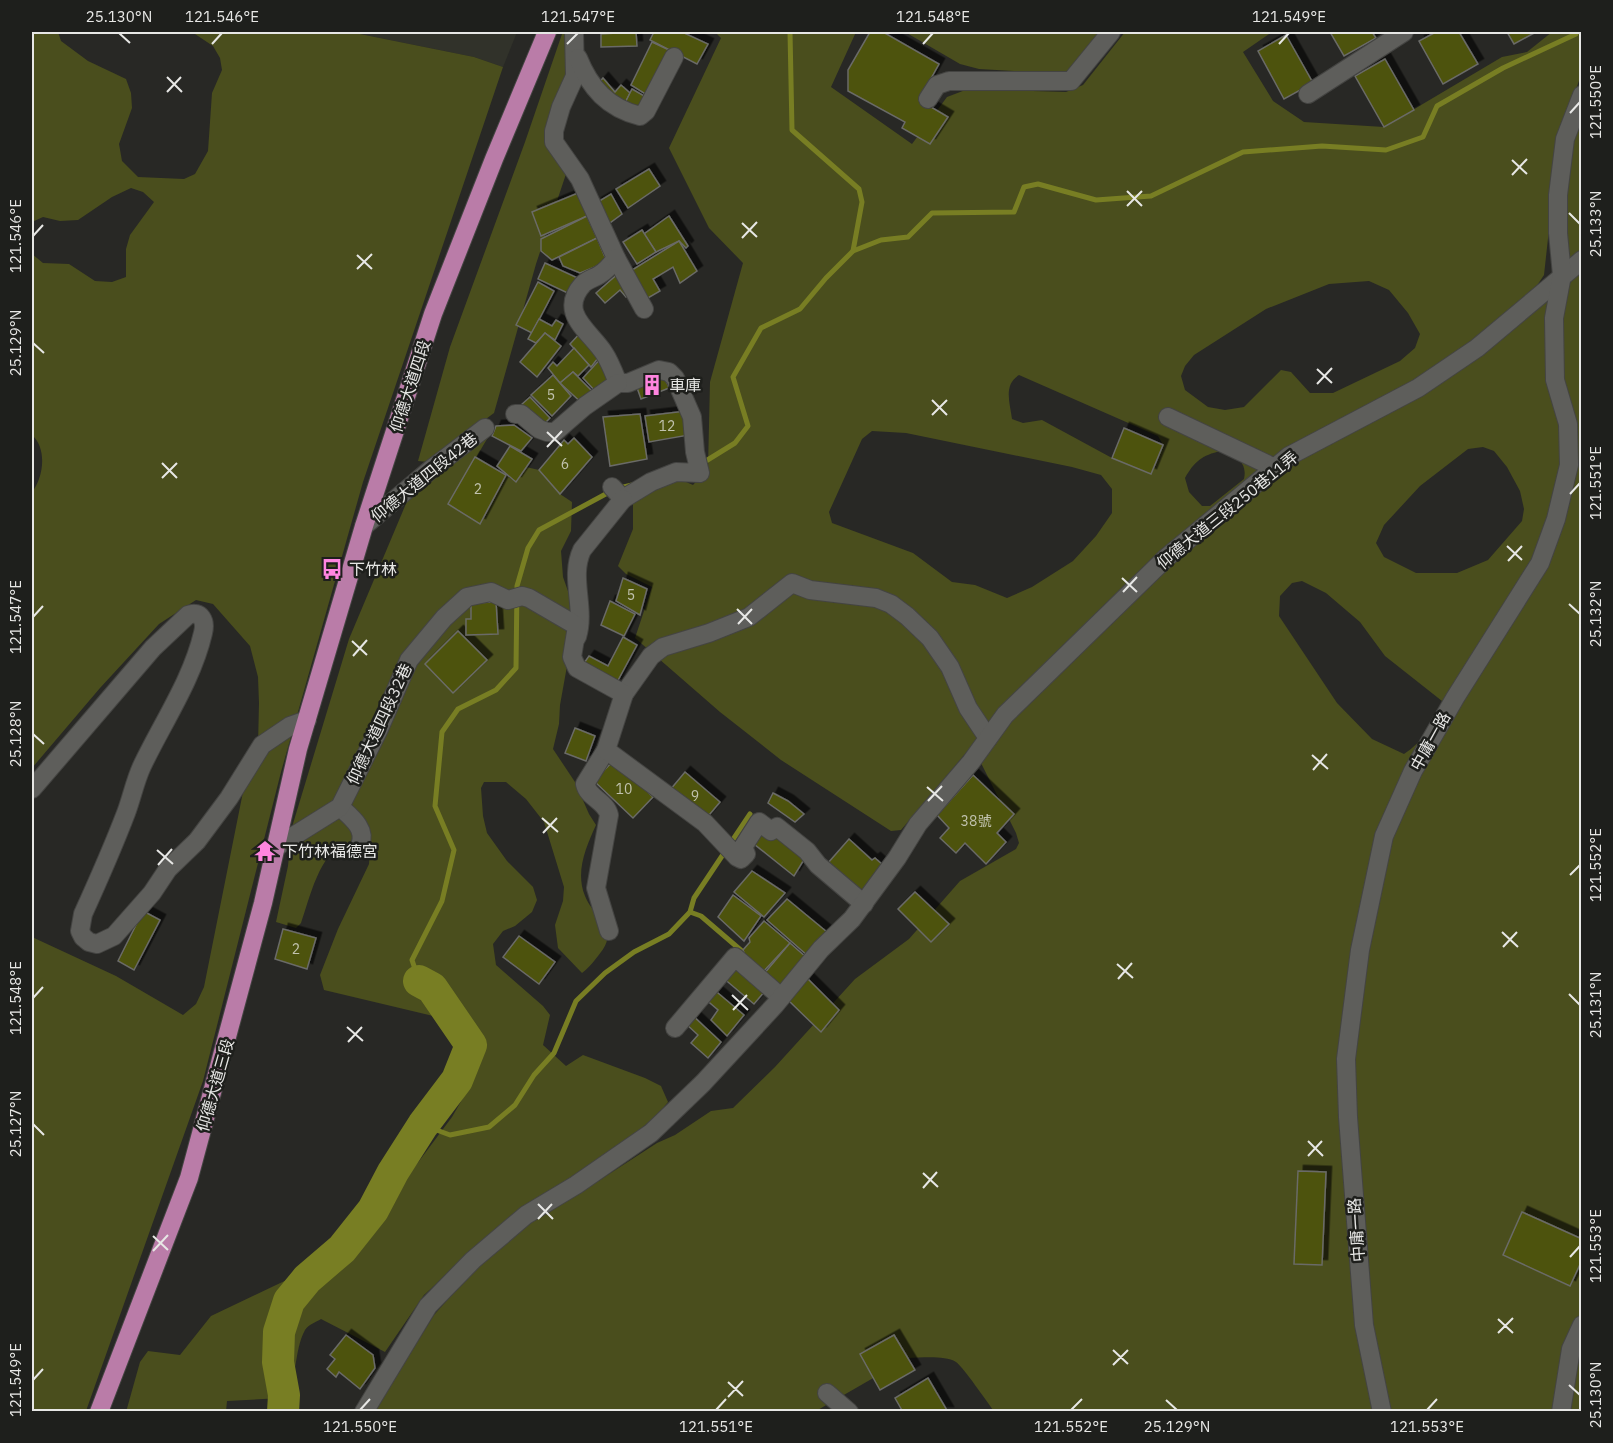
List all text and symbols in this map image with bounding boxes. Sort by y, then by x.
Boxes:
text: 25.130°N [86,7,152,26]
text: 121.546°E [185,7,259,26]
text: 121.547°E [541,7,615,26]
text: 121.548°E [896,7,970,26]
text: 121.549°E [1252,7,1326,26]
text: 121.550°E [1586,65,1605,139]
text: 25.133°N [1586,191,1605,257]
text: 121.546°E [6,199,25,273]
text: 25.129°N [6,310,25,376]
street label: 仰德大道四段 [386,337,434,435]
building icon: 車庫 [640,373,664,397]
place label: 車庫 [669,375,701,395]
house number: 5 [547,386,555,404]
house number: 12 [659,417,675,435]
street label: 仰德大道四段42巷 [367,428,481,526]
text: 121.551°E [1586,446,1605,520]
street label: 仰德大道三段250巷11弄 [1152,447,1302,573]
house number: 6 [561,455,569,473]
house number: 2 [474,481,482,497]
bus stop icon: 下竹林 [320,557,344,581]
place label: 下竹林 [349,559,397,579]
text: 121.547°E [6,580,25,654]
text: 25.132°N [1586,581,1605,647]
house number: 5 [627,586,635,604]
street label: 仰德大道四段32巷 [342,660,416,788]
text: 25.128°N [6,701,25,767]
street label: 中庸一路 [1406,708,1454,774]
house number: 10 [616,780,632,798]
house number: 9 [691,787,699,805]
house number: 38號 [961,812,991,830]
text: 121.552°E [1586,828,1605,902]
temple icon: 下竹林福德宮 [253,839,277,863]
place label: 下竹林福德宮 [282,841,378,861]
house number: 2 [292,940,300,958]
text: 121.548°E [6,961,25,1035]
text: 25.131°N [1586,972,1605,1038]
street label: 仰德大道三段 [192,1036,238,1134]
text: 25.127°N [6,1091,25,1157]
street label: 中庸一路 [1344,1197,1368,1263]
text: 121.553°E [1586,1209,1605,1283]
text: 121.549°E [6,1343,25,1417]
text: 25.130°N [1586,1362,1605,1428]
text: 121.550°E [323,1417,397,1436]
text: 121.551°E [679,1417,753,1436]
text: 121.552°E [1034,1417,1108,1436]
text: 25.129°N [1144,1417,1210,1436]
text: 121.553°E [1390,1417,1464,1436]

